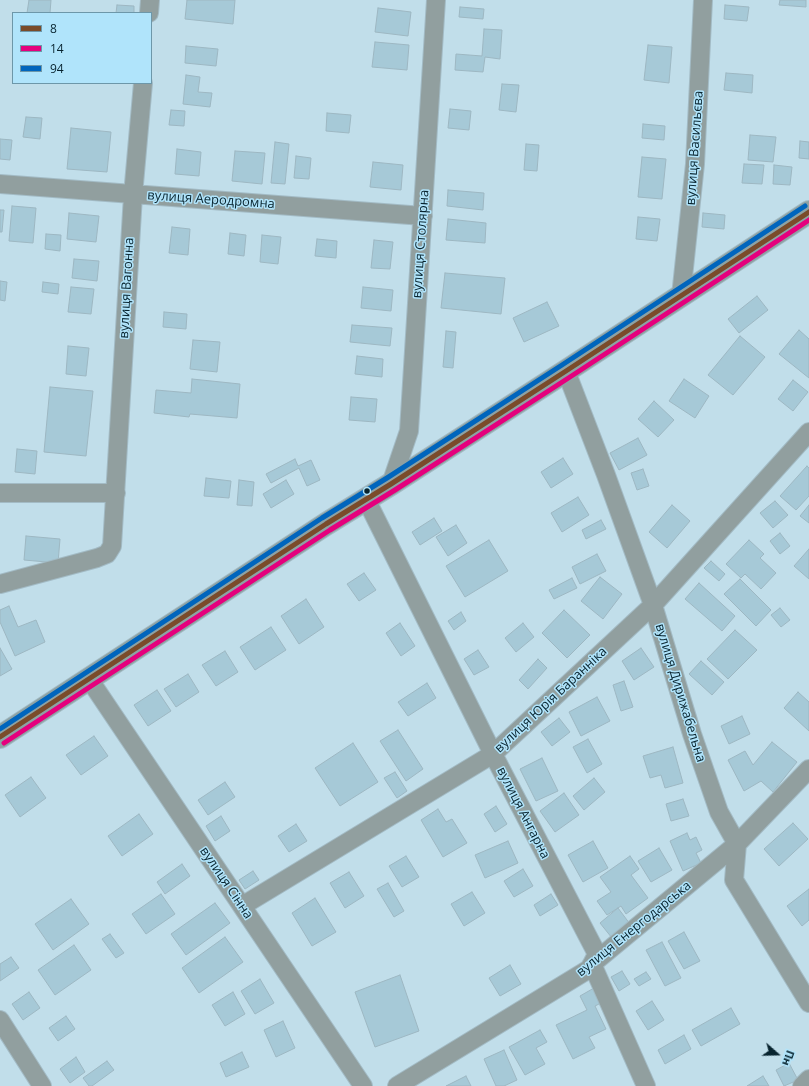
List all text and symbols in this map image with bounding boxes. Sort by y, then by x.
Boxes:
legend [12,12,152,84]
text: 8 [50,20,57,37]
text: 14 [50,40,64,57]
text: 94 [50,60,64,77]
street label: вулиця Васильєва [683,90,707,206]
street label: вулиця Аеродромна [147,188,275,212]
street label: вулиця Столярна [409,189,433,299]
street label: вулиця Вагонна [117,237,137,339]
unlabelled marker [362,486,372,496]
street label: вулиця Дирижабельна [651,622,709,764]
street label: вулиця Юрія Баранніка [492,644,610,756]
street label: вулиця Ангарна [493,764,553,862]
street label: вулиця Сінна [196,844,256,922]
street label: вулиця Енергодарська [574,878,694,980]
north arrow [757,1034,797,1074]
text: Пн [779,1048,798,1068]

